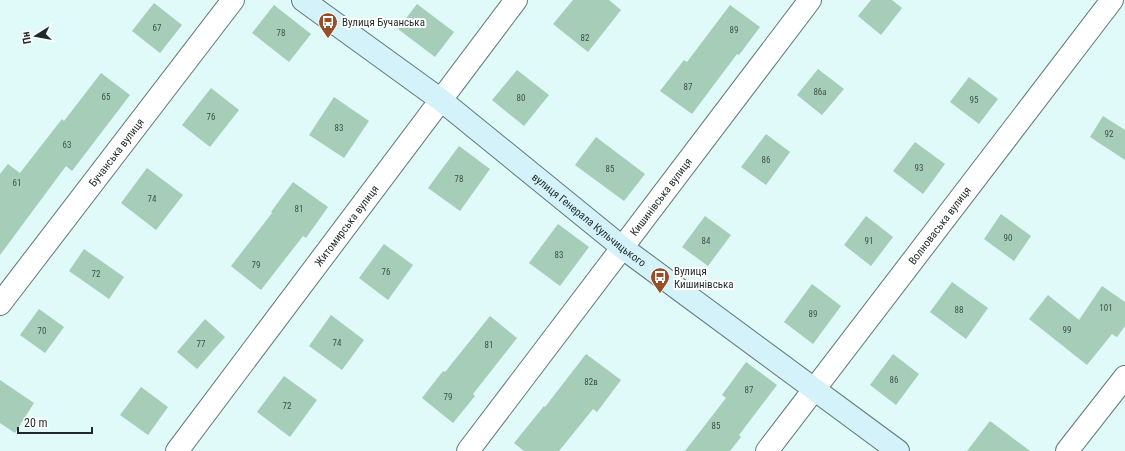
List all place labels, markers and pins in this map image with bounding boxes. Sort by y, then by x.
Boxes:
bus stop icon: Вулиця Бучанська [317,11,339,39]
place label: Вулиця Бучанська [342,16,425,29]
place label: Вулиця Кишинівська [674,265,734,291]
bus stop icon: Вулиця Кишинівська [649,266,671,294]

